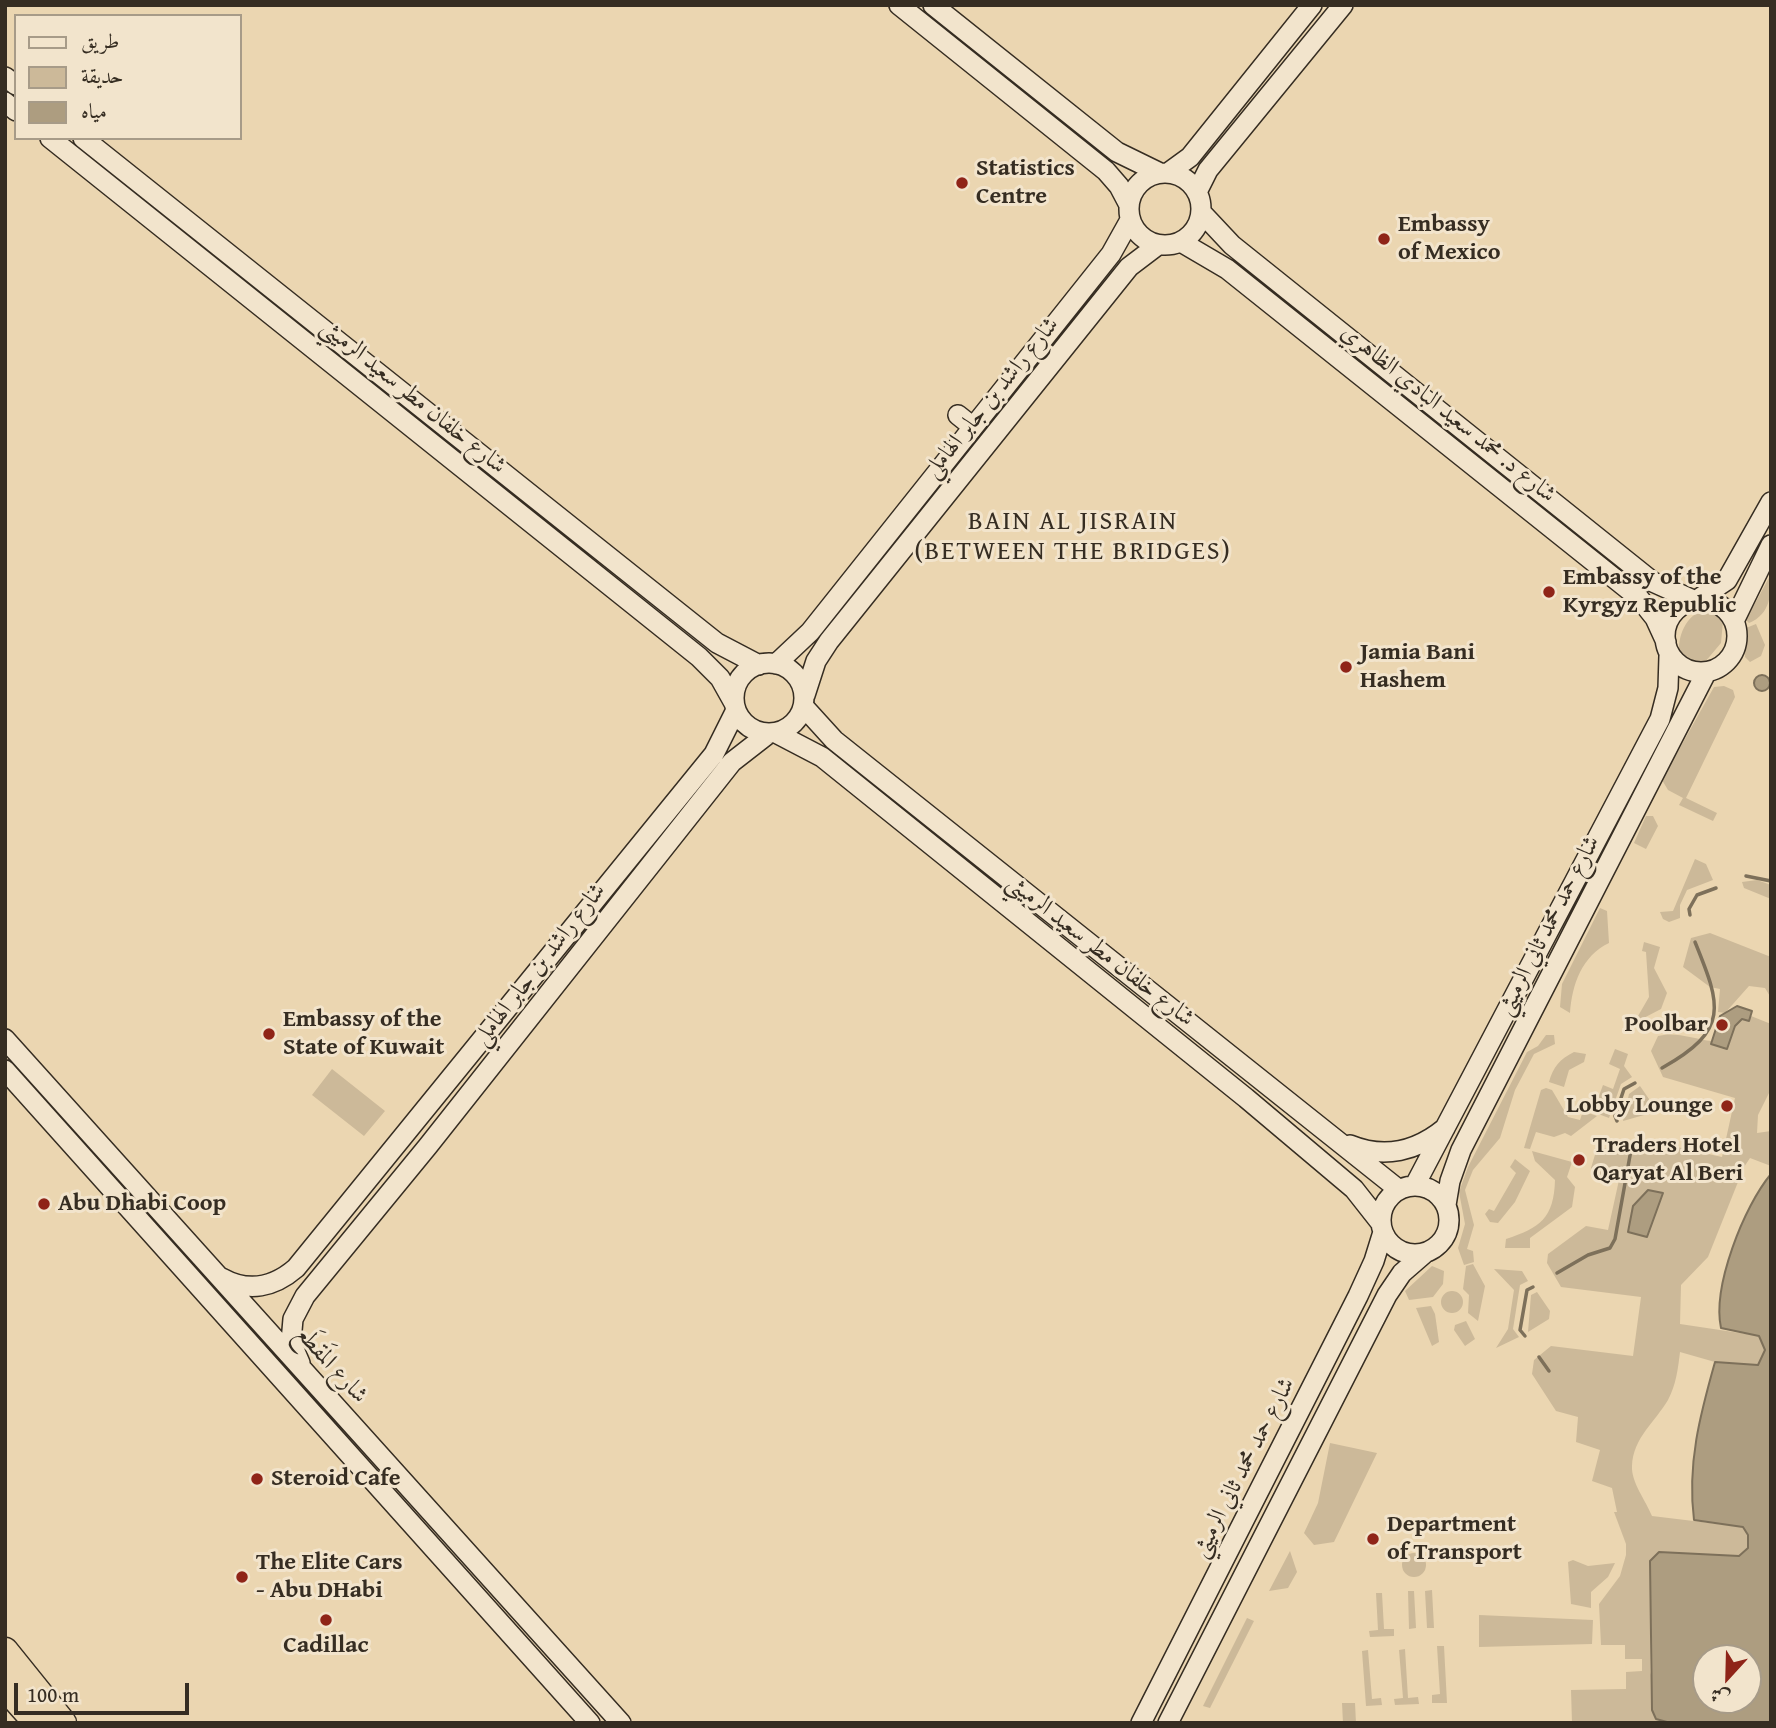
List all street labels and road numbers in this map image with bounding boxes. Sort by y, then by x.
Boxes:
street label: شارع راشد بن جابر الهاملي [918,312,1066,484]
street label: شارع خلفان مطر سعيد الرميثي [314,313,512,481]
street label: شارع د. محمد سعيد البادي الظاهري [1335,318,1561,510]
street label: شارع حمد محمد ثاني الرميثي [1491,831,1607,1021]
street label: شارع خلفان مطر سعيد الرميثي [1000,869,1200,1033]
street label: شارع راشد بن جابر الهاملي [467,878,613,1052]
street label: شارع المَقطَع [289,1320,373,1410]
street label: شارع حمد محمد ثاني الرميثي [1186,1373,1302,1563]

